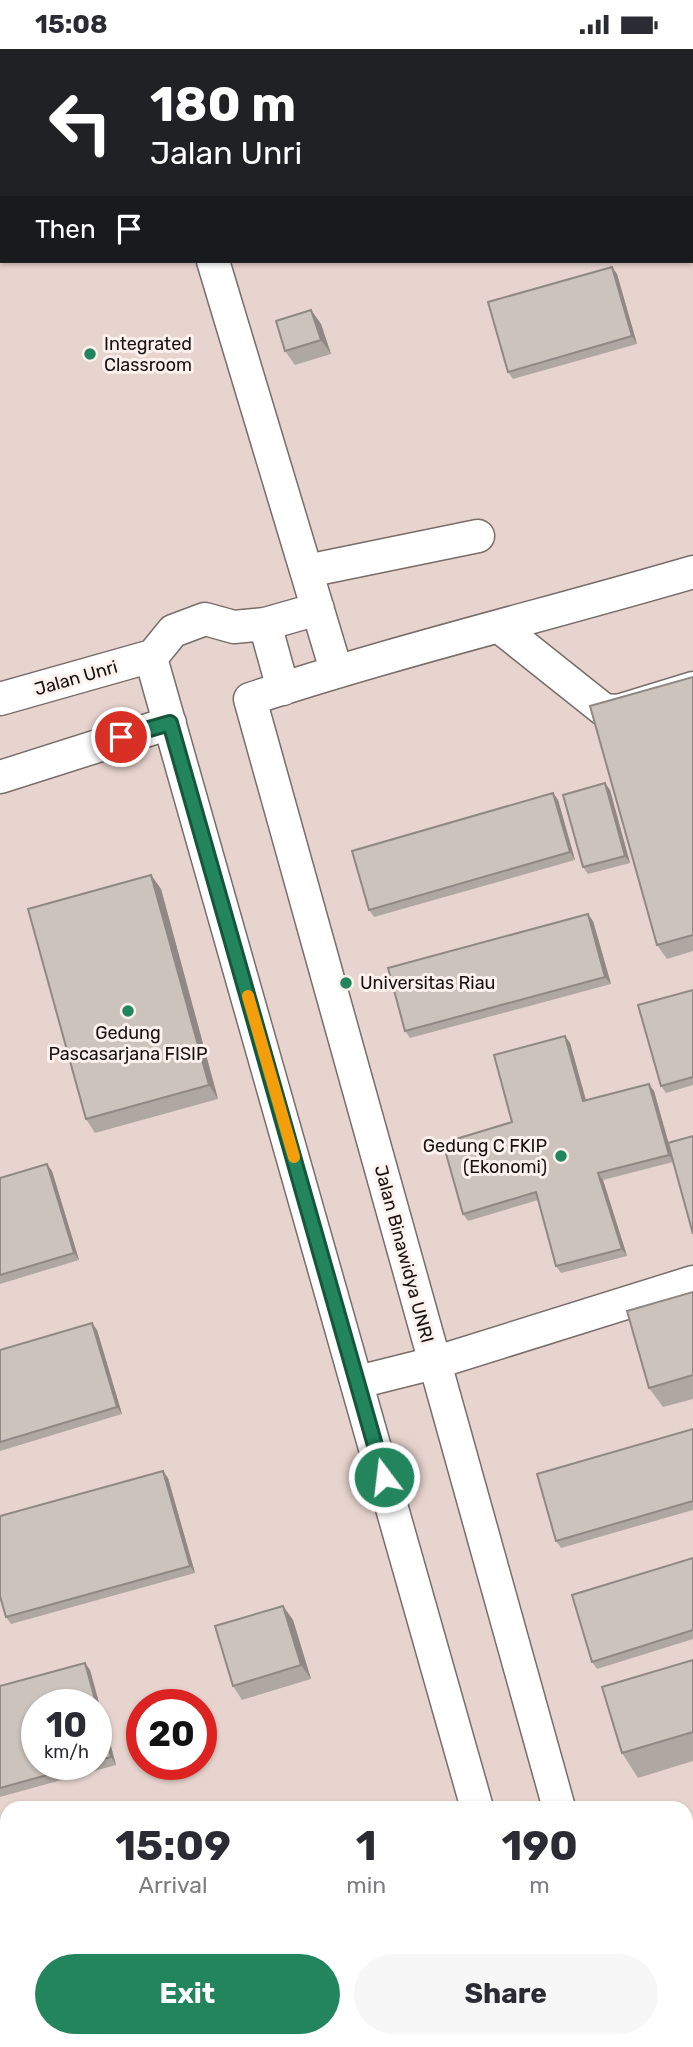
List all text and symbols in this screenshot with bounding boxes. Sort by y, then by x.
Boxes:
text: 15:08 [35,9,108,40]
text: 180 m [150,75,296,133]
icon: left [35,77,126,168]
text: Jalan Unri [150,134,302,172]
icon: arrive [110,210,148,248]
text: Then [35,214,96,245]
place label: Integrated Classroom [104,333,192,376]
marker: Integrated Classroom [82,346,98,362]
street label: Jalan Unri [32,656,120,700]
pin [91,707,151,767]
icon: arrive [102,718,140,756]
place label: Universitas Riau [360,972,495,994]
marker: Universitas Riau [338,975,354,991]
marker: Gedung Pascasarjana FISIP [120,1003,136,1019]
place label: Gedung Pascasarjana FISIP [48,1022,208,1065]
place label: Gedung C FKIP (Ekonomi) [423,1135,547,1178]
marker: Gedung C FKIP (Ekonomi) [553,1148,569,1164]
street label: Jalan Binawidya UNRI [370,1163,438,1345]
position arrow [347,1440,421,1514]
speed limit sign: 20 [126,1689,217,1780]
text: 10 [46,1704,87,1746]
text: km/h [44,1741,89,1763]
text: 15:09 [115,1821,231,1871]
text: 1 [356,1821,377,1871]
text: 190 [501,1821,578,1871]
text: Arrival [139,1871,208,1899]
text: min [346,1871,386,1899]
text: m [529,1871,550,1899]
button: Exit [35,1954,340,2034]
button: Share [354,1954,658,2034]

